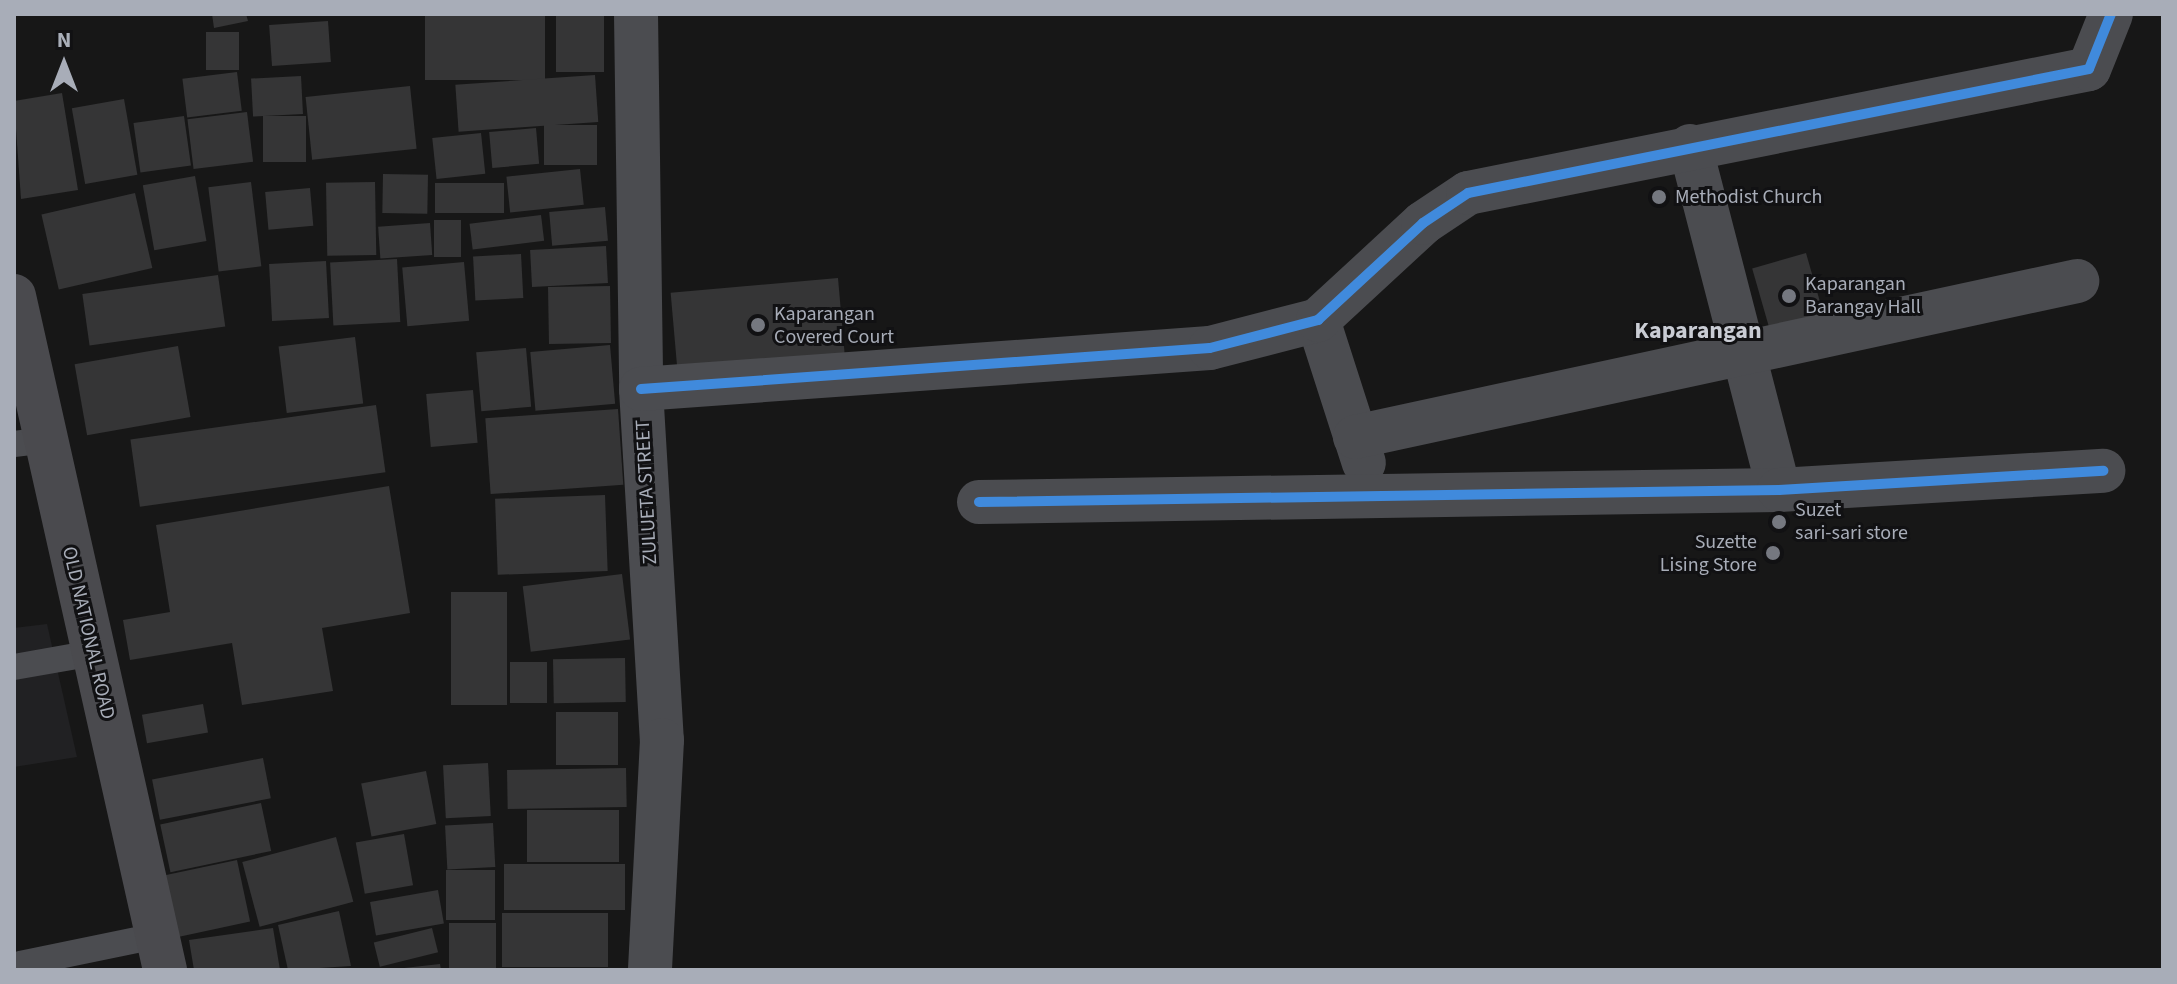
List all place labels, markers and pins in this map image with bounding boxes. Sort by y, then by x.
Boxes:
place label: Methodist Church [1675,185,1822,209]
marker: Methodist Church [1650,188,1668,206]
place label: Kaparangan Barangay Hall [1805,272,1921,319]
marker: Kaparangan Barangay Hall [1780,287,1798,305]
place label: Kaparangan Covered Court [774,302,894,349]
marker: Kaparangan Covered Court [749,316,767,334]
place label: Suzet sari-sari store [1795,498,1908,545]
marker: Suzet sari-sari store [1770,513,1788,531]
place label: Suzette Lising Store [1660,530,1757,577]
marker: Suzette Lising Store [1764,544,1782,562]

